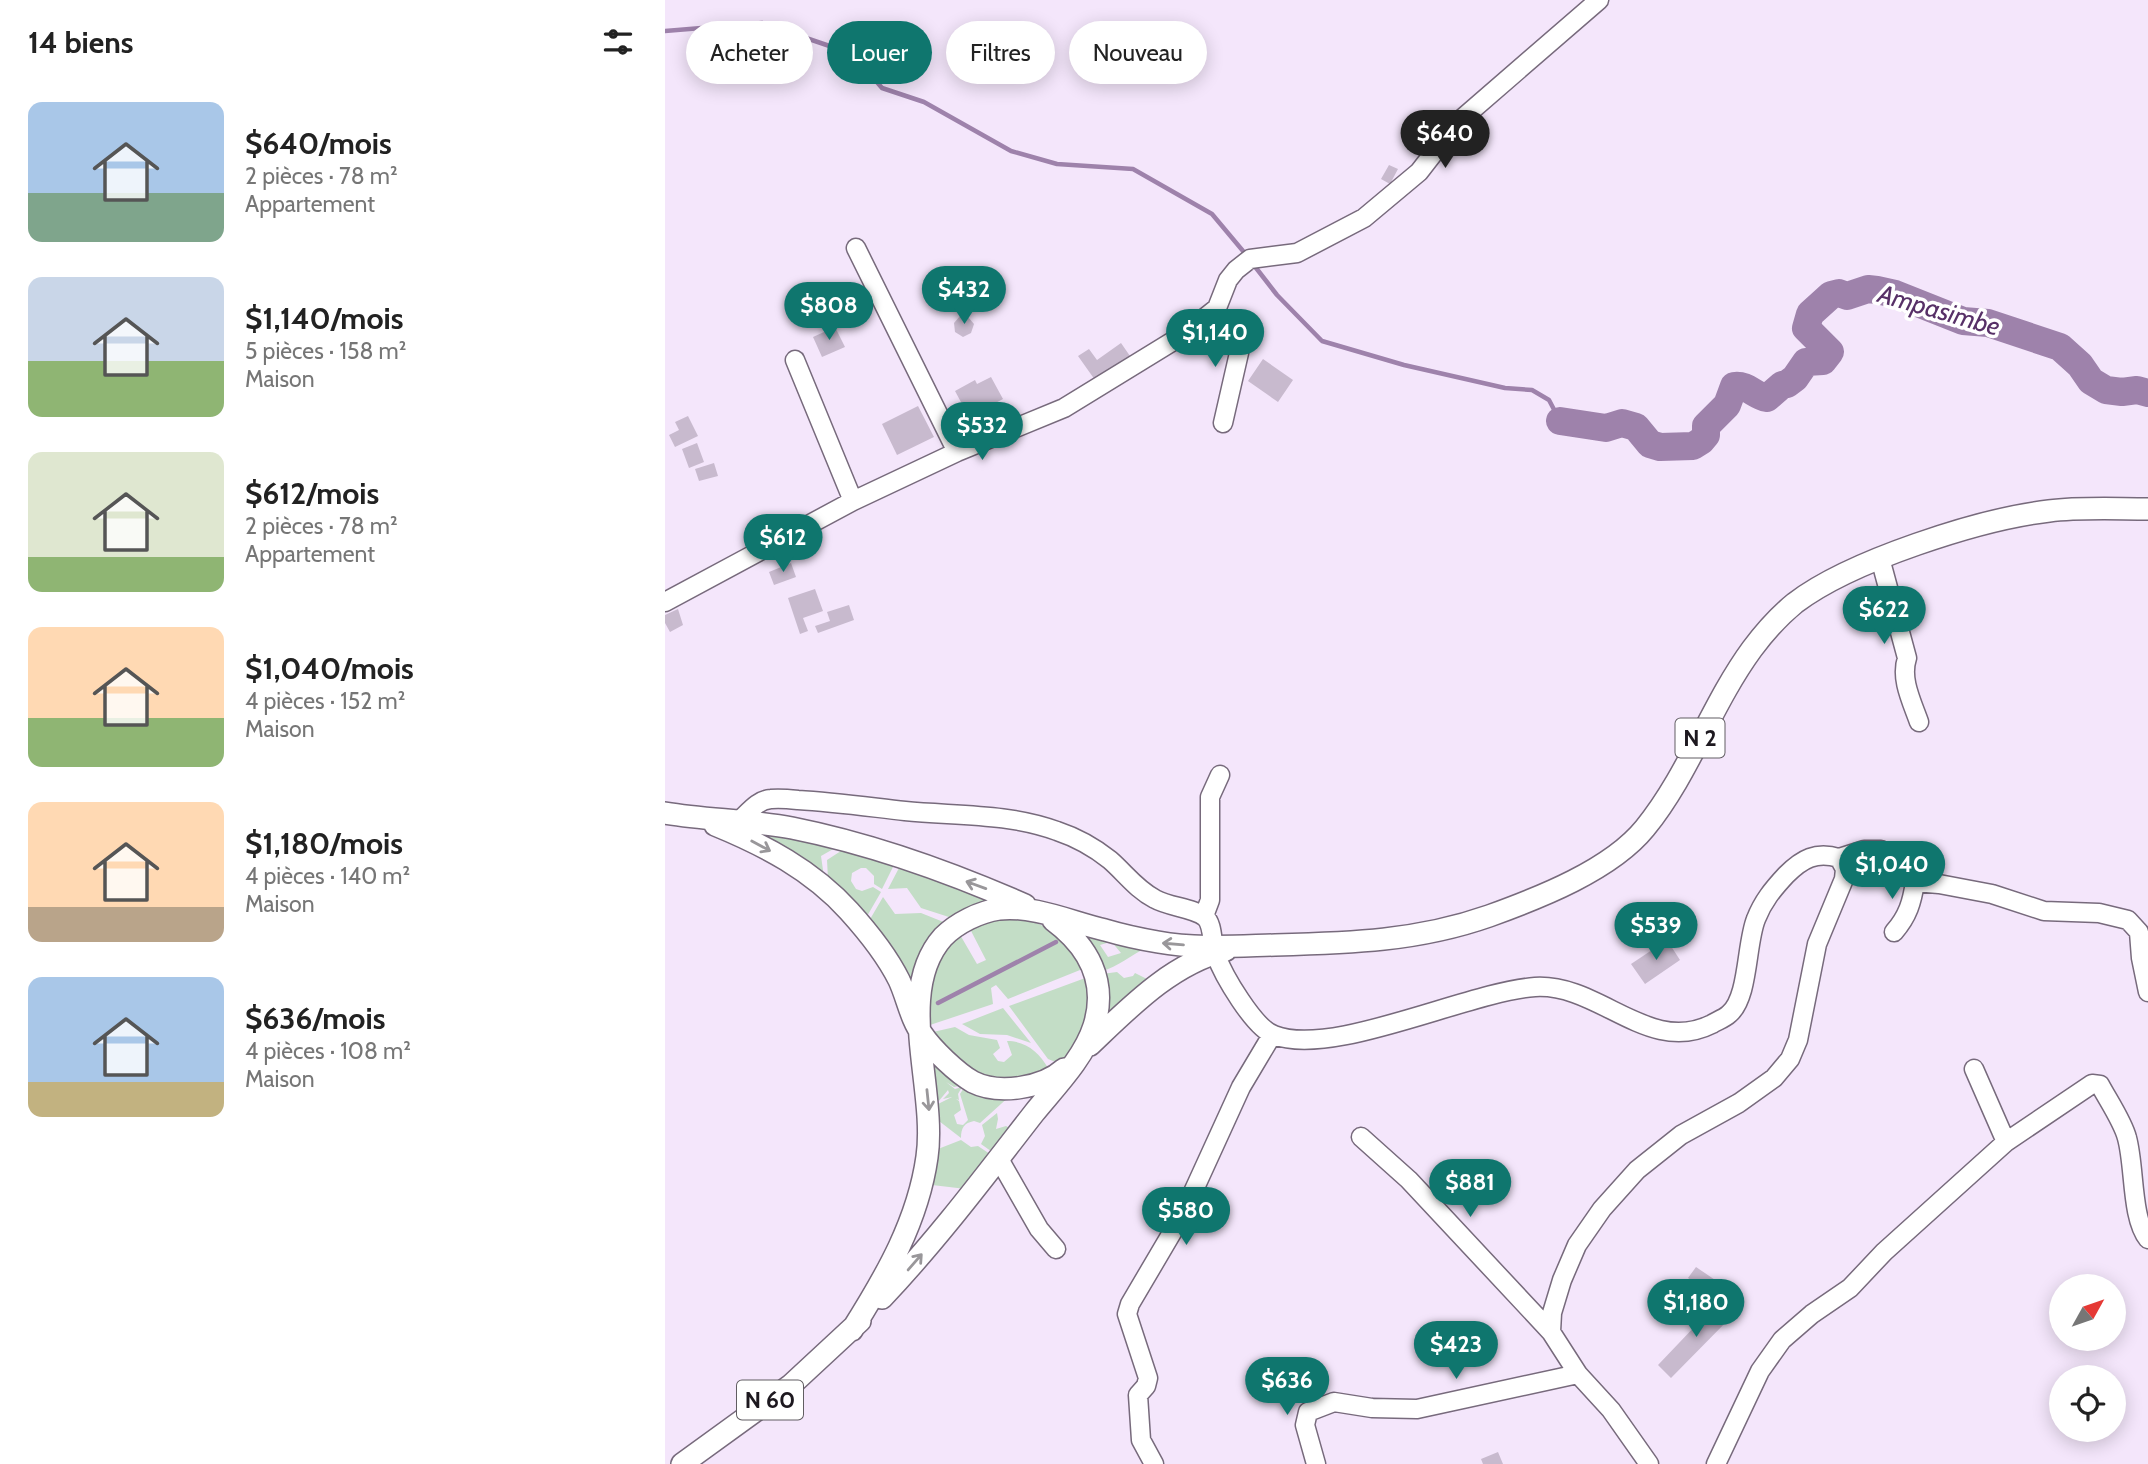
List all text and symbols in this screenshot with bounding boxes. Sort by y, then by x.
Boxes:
chip: Acheter [686,21,813,84]
chip: Louer [827,21,932,84]
chip: Filtres [946,21,1055,84]
chip: Nouveau [1069,21,1207,84]
icon: filters [599,23,637,61]
text: 14 biens [28,24,133,61]
pin: $640 [1404,110,1486,170]
text: $640 [1417,119,1473,147]
text: $640/mois [245,125,392,162]
icon: home [84,130,168,214]
text: 2 pièces · 78 m² [245,162,398,190]
text: Appartement [245,190,375,218]
pin: $432 [923,266,1005,326]
text: $432 [938,275,990,303]
water label: Ampasimbe [1873,277,2004,343]
pin: $808 [788,282,870,342]
text: $808 [800,291,858,319]
text: $1,140/mois [245,300,403,337]
icon: home [84,305,168,389]
pin: $1,140 [1158,310,1272,369]
text: $1,140 [1182,318,1248,346]
text: 5 pièces · 158 m² [245,337,406,365]
text: Maison [245,365,314,393]
pin: $532 [941,402,1023,462]
text: $532 [957,411,1007,439]
text: $612/mois [245,475,379,512]
icon: home [84,480,168,564]
text: 2 pièces · 78 m² [245,512,398,540]
pin: $612 [742,514,824,574]
text: $612 [760,523,806,551]
text: Appartement [245,540,375,568]
pin: $622 [1843,586,1925,646]
text: $622 [1859,595,1909,623]
text: $1,040/mois [245,650,414,687]
icon: home [84,655,168,739]
text: 4 pièces · 152 m² [245,687,405,715]
text: Maison [245,715,314,743]
road number: N 2 [1675,718,1725,758]
text: $1,180/mois [245,825,403,862]
icon: home [84,830,168,914]
one-way arrow [751,839,771,853]
pin: $1,040 [1835,842,1949,901]
text: $1,040 [1855,850,1929,878]
text: 4 pièces · 140 m² [245,862,410,890]
one-way arrow [966,878,988,890]
text: Maison [245,890,314,918]
pin: $539 [1615,902,1697,962]
text: $539 [1630,911,1682,939]
one-way arrow [1162,937,1185,950]
text: $636/mois [245,1000,385,1037]
icon: home [84,1005,168,1089]
text: 4 pièces · 108 m² [245,1037,411,1065]
text: Maison [245,1065,314,1093]
one-way arrow [922,1088,935,1111]
pin: $881 [1429,1160,1511,1219]
text: $881 [1445,1168,1495,1196]
pin: $580 [1145,1188,1227,1247]
text: $580 [1158,1196,1214,1224]
one-way arrow [907,1253,923,1271]
north arrow [2049,1274,2126,1351]
map controls [2049,1274,2126,1442]
pin: $1,180 [1639,1280,1753,1339]
text: $1,180 [1663,1288,1729,1316]
pin: $423 [1415,1322,1497,1381]
text: $423 [1430,1330,1482,1358]
pin: $636 [1246,1358,1328,1417]
button: locate [2049,1365,2126,1442]
text: $636 [1261,1366,1313,1394]
road number: N 60 [737,1380,803,1420]

